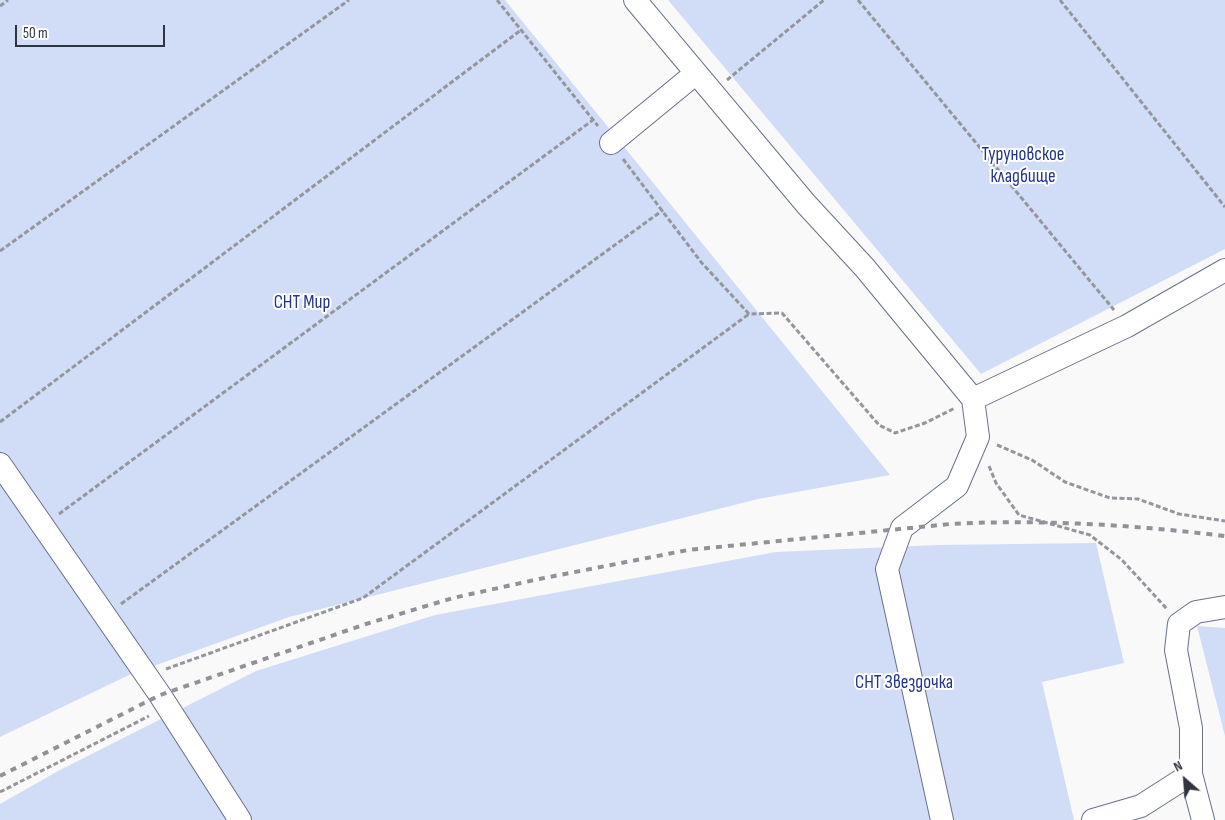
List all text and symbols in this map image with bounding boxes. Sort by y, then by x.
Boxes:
scale bar [18,15,168,47]
text: 50 m [23,24,48,43]
park label: Туруновское кладбище [982,144,1064,188]
park label: СНТ Мир [274,292,330,314]
park label: СНТ Звездочка [855,672,953,694]
north arrow [1160,755,1210,805]
text: N [1171,757,1185,775]

